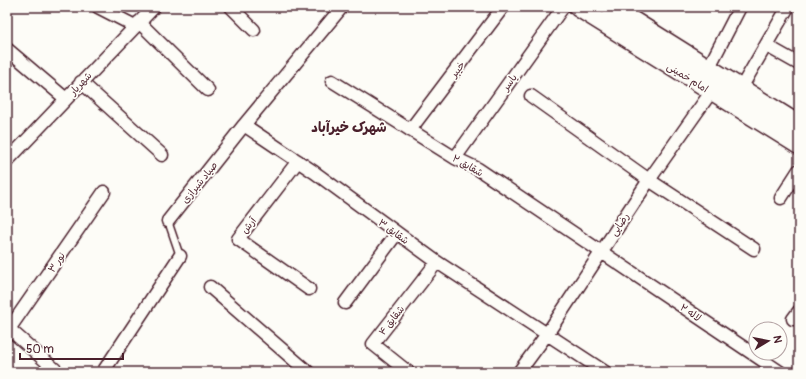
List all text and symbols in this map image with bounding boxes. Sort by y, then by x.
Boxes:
street label: خیبر [447,59,468,81]
street label: امام خمینی [664,60,710,96]
street label: شهریار [66,69,95,98]
street label: یاسر [499,72,520,94]
district label: شهرک خیرآباد [311,119,387,136]
street label: شقایق ۲ [450,152,485,179]
street label: صیاد شیرازی [179,159,220,206]
street label: رضایی [608,211,633,239]
street label: آرش [239,215,259,236]
street label: شقایق ۳ [376,217,411,247]
street label: نور ۳ [46,250,68,275]
street label: لاله ۲ [678,301,703,324]
street label: شقایق ۴ [376,303,407,338]
north arrow [748,321,788,361]
scale bar [20,335,123,361]
text: N [770,335,785,345]
text: 50 m [26,342,54,357]

